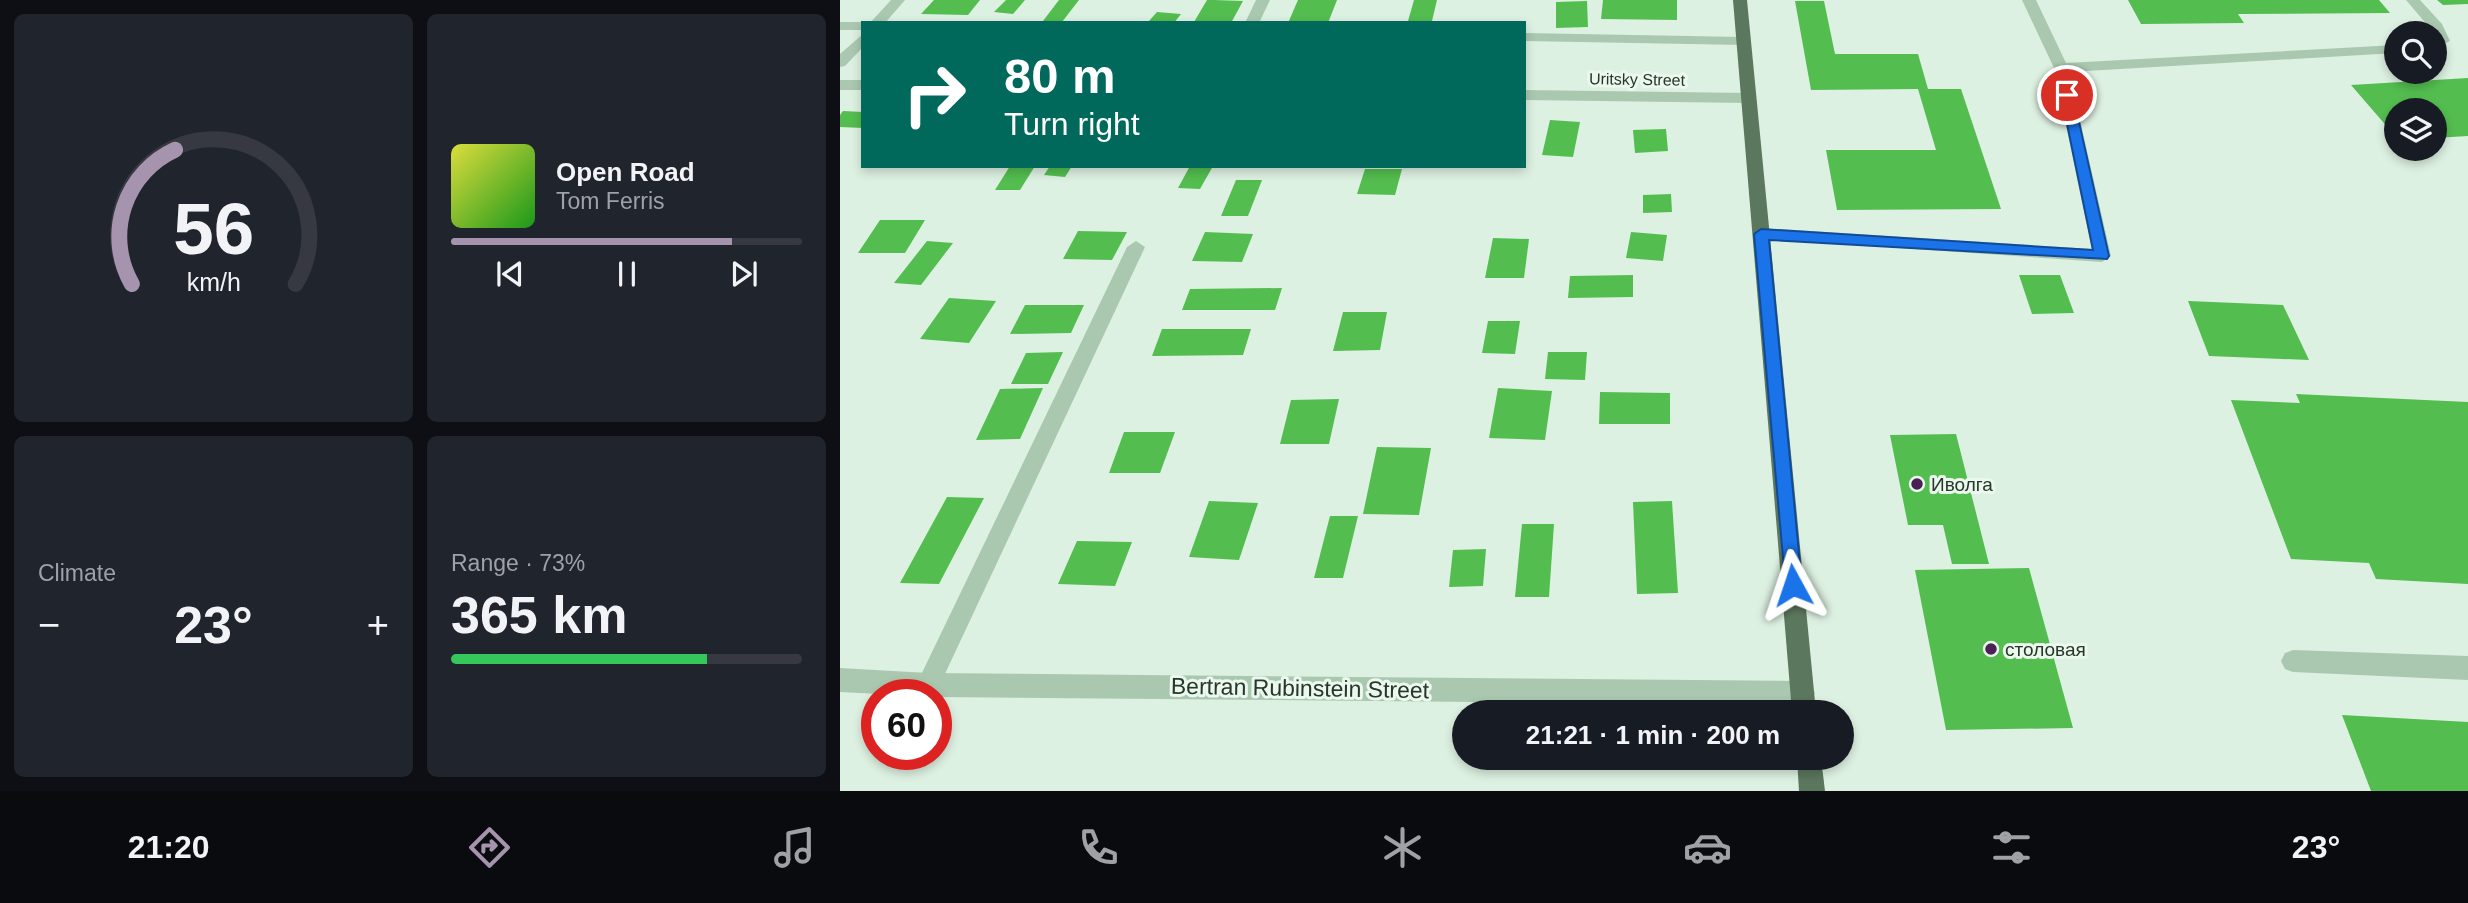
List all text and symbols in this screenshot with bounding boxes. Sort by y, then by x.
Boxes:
map controls [2384,21,2447,161]
button: search [2384,21,2447,84]
icon: right [889,49,980,140]
text: 80 m [1004,49,1116,103]
pin [2037,65,2097,125]
street label: Uritsky Street [1589,70,1686,89]
icon: arrive [2048,76,2086,114]
button: layers [2384,98,2447,161]
text: Turn right [1004,106,1140,142]
text: Open Road [556,157,695,187]
text: Tom Ferris [556,188,665,214]
text: 56 [173,189,254,270]
icon: previous [491,255,529,293]
icon: pause [608,255,646,293]
icon: next [725,255,763,293]
text: km/h [186,268,241,296]
place label: Иволга [1931,474,1993,495]
marker: Иволга [1909,476,1925,492]
position arrow [1756,548,1830,622]
text: Range · 73% [451,550,585,576]
text: Climate [38,560,116,586]
text: 365 km [451,586,627,644]
text: 23° [174,596,253,654]
text: − [38,604,60,646]
text: + [367,604,389,646]
place label: столовая [2005,639,2086,660]
marker: столовая [1983,641,1999,657]
street label: Bertran Rubinstein Street [1171,673,1430,703]
speed limit sign: 60 [861,679,952,770]
text: 21:21 · 1 min · 200 m [1526,720,1780,750]
icon: directions [465,823,514,872]
icon: music [770,823,819,872]
icon: phone [1074,823,1123,872]
icon: climate [1378,823,1427,872]
icon: car [1683,823,1732,872]
icon: filters [1987,823,2036,872]
text: 21:20 [128,829,210,865]
text: 23° [2292,829,2340,865]

